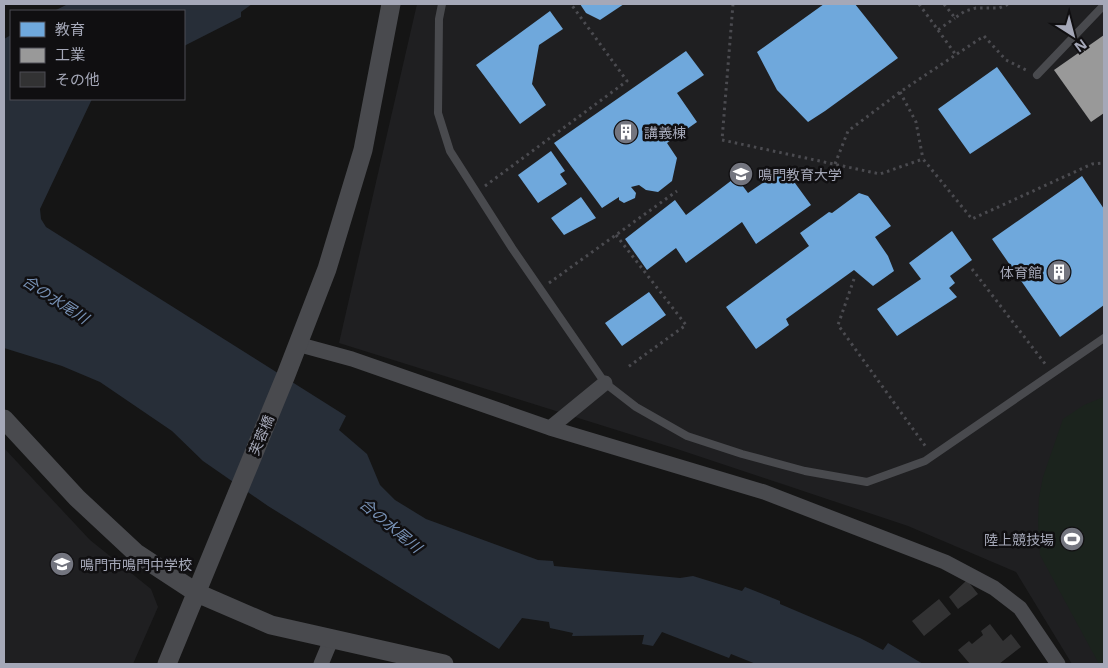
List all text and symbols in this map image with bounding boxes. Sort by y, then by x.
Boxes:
legend [10,10,185,100]
north arrow [1048,10,1098,60]
text: 教育 [55,19,85,39]
text: N [1071,35,1091,57]
text: 工業 [55,44,85,64]
text: その他 [55,69,100,89]
building icon: 講義棟 [613,119,639,145]
place label: 講義棟 [644,123,686,142]
school or university icon: 鳴門教育大学 [728,161,754,187]
place label: 鳴門教育大学 [758,165,842,184]
building icon: 体育館 [1046,259,1072,285]
place label: 体育館 [1000,263,1042,282]
water label: 合の水尾川 [19,270,95,329]
street label: 芙蓉橋 [244,412,278,458]
water label: 合の水尾川 [356,493,428,558]
sports icon: 陸上競技場 [1059,526,1085,552]
place label: 陸上競技場 [984,530,1054,549]
school or university icon: 鳴門市鳴門中学校 [49,551,75,577]
place label: 鳴門市鳴門中学校 [80,555,192,574]

